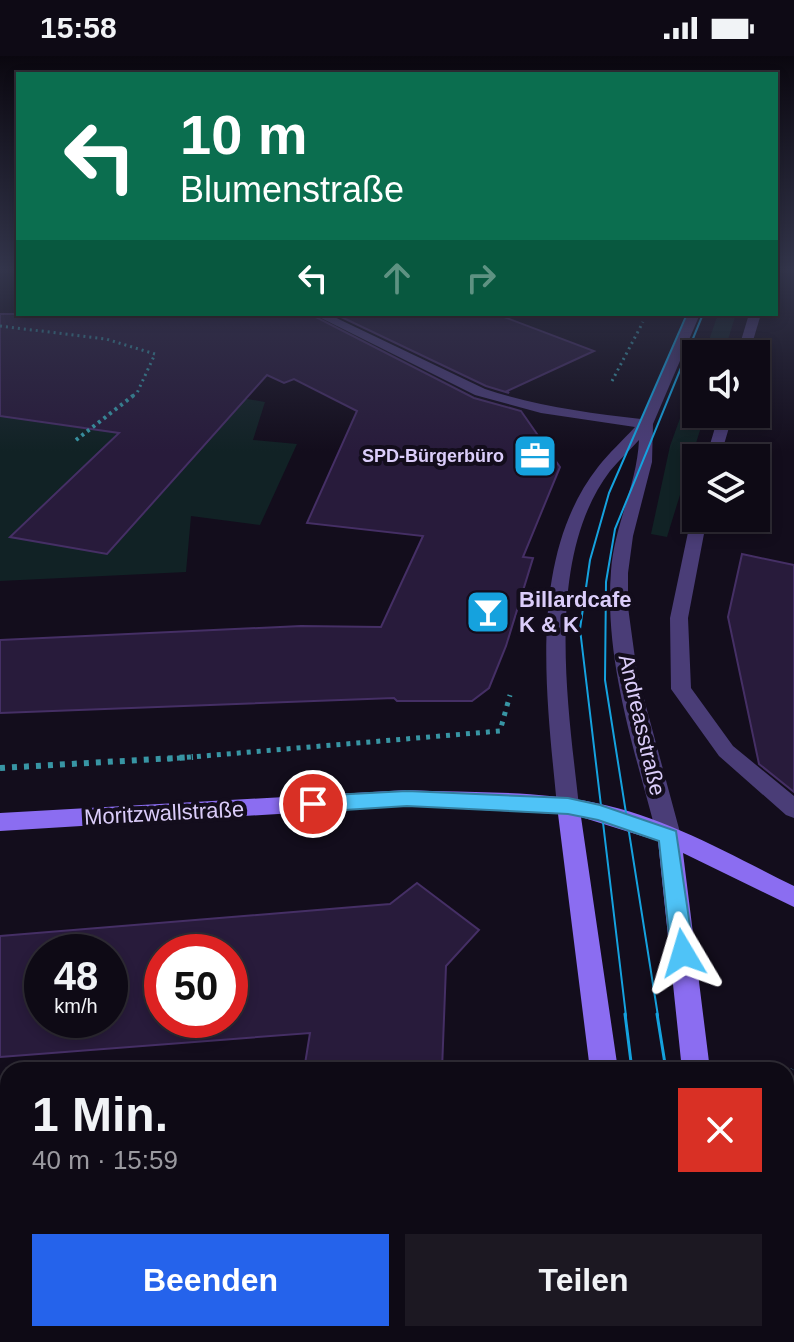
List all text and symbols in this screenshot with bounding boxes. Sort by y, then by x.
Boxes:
text: 15:58 [40,11,117,44]
text: 10 m [180,103,308,166]
icon: left [48,104,152,208]
text: Blumenstraße [180,169,404,210]
icon: left [291,256,335,300]
icon: ahead [375,256,419,300]
icon: right [459,256,503,300]
map controls [682,340,770,532]
button: sound [682,340,770,428]
office icon: SPD-Bürgerbüro [511,432,559,480]
button: layers [682,444,770,532]
place label: SPD-Bürgerbüro [362,446,504,466]
place label: Billardcafe K & K [519,587,632,637]
bar icon: Billardcafe K & K [464,588,512,636]
street label: Andreasstraße [614,652,670,798]
pin [279,770,347,838]
icon: arrive [291,782,335,826]
street label: Moritzwallstraße [83,796,245,830]
position arrow [641,911,725,995]
speed limit sign: 50 [144,934,248,1038]
text: 48 [54,954,98,998]
text: km/h [54,995,98,1017]
text: 1 Min. [32,1088,168,1141]
button: close [678,1088,762,1172]
text: 40 m · 15:59 [32,1145,178,1175]
button: Beenden [32,1234,389,1326]
button: Teilen [405,1234,762,1326]

